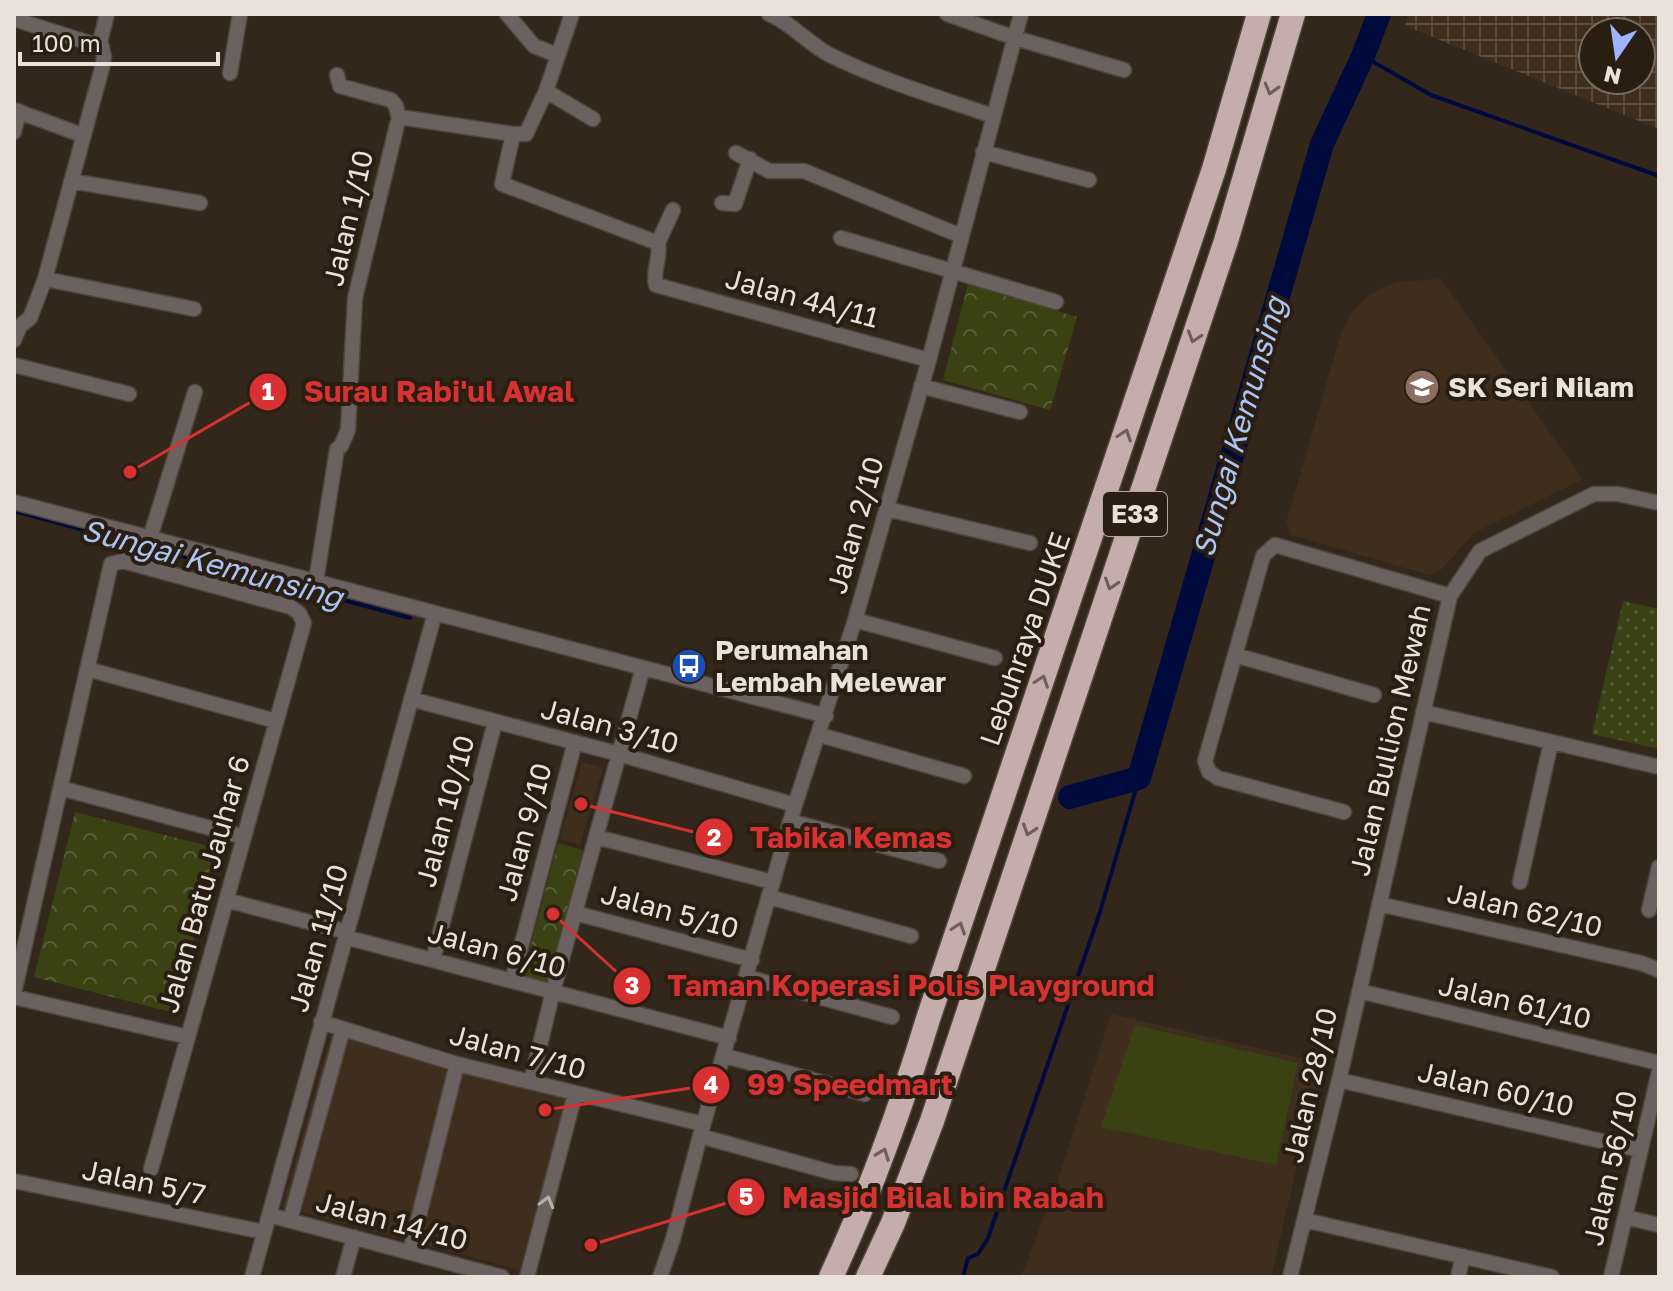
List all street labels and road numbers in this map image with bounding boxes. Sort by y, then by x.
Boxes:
street label: Jalan 1/10 [316,147,379,289]
street label: Jalan 4A/11 [722,261,882,334]
street label: Jalan 2/10 [819,453,890,597]
road number: E33 [1103,492,1167,536]
street label: Lebuhraya DUKE [973,528,1076,750]
street label: Jalan Bullion Mewah [1342,601,1437,879]
street label: Jalan 3/10 [538,691,683,760]
street label: Jalan 10/10 [408,731,481,890]
street label: Jalan Batu Jauhar 6 [151,751,256,1016]
street label: Jalan 9/10 [489,759,558,905]
street label: Jalan 11/10 [281,860,354,1015]
street label: Jalan 5/10 [598,876,742,945]
street label: Jalan 62/10 [1444,876,1606,943]
street label: Jalan 6/10 [424,915,570,984]
street label: Jalan 61/10 [1436,968,1594,1035]
street label: Jalan 28/10 [1276,1004,1343,1166]
street label: Jalan 7/10 [446,1018,590,1086]
street label: Jalan 60/10 [1415,1055,1577,1122]
street label: Jalan 56/10 [1576,1087,1643,1249]
street label: Jalan 5/7 [80,1152,209,1211]
street label: Jalan 14/10 [313,1184,471,1257]

